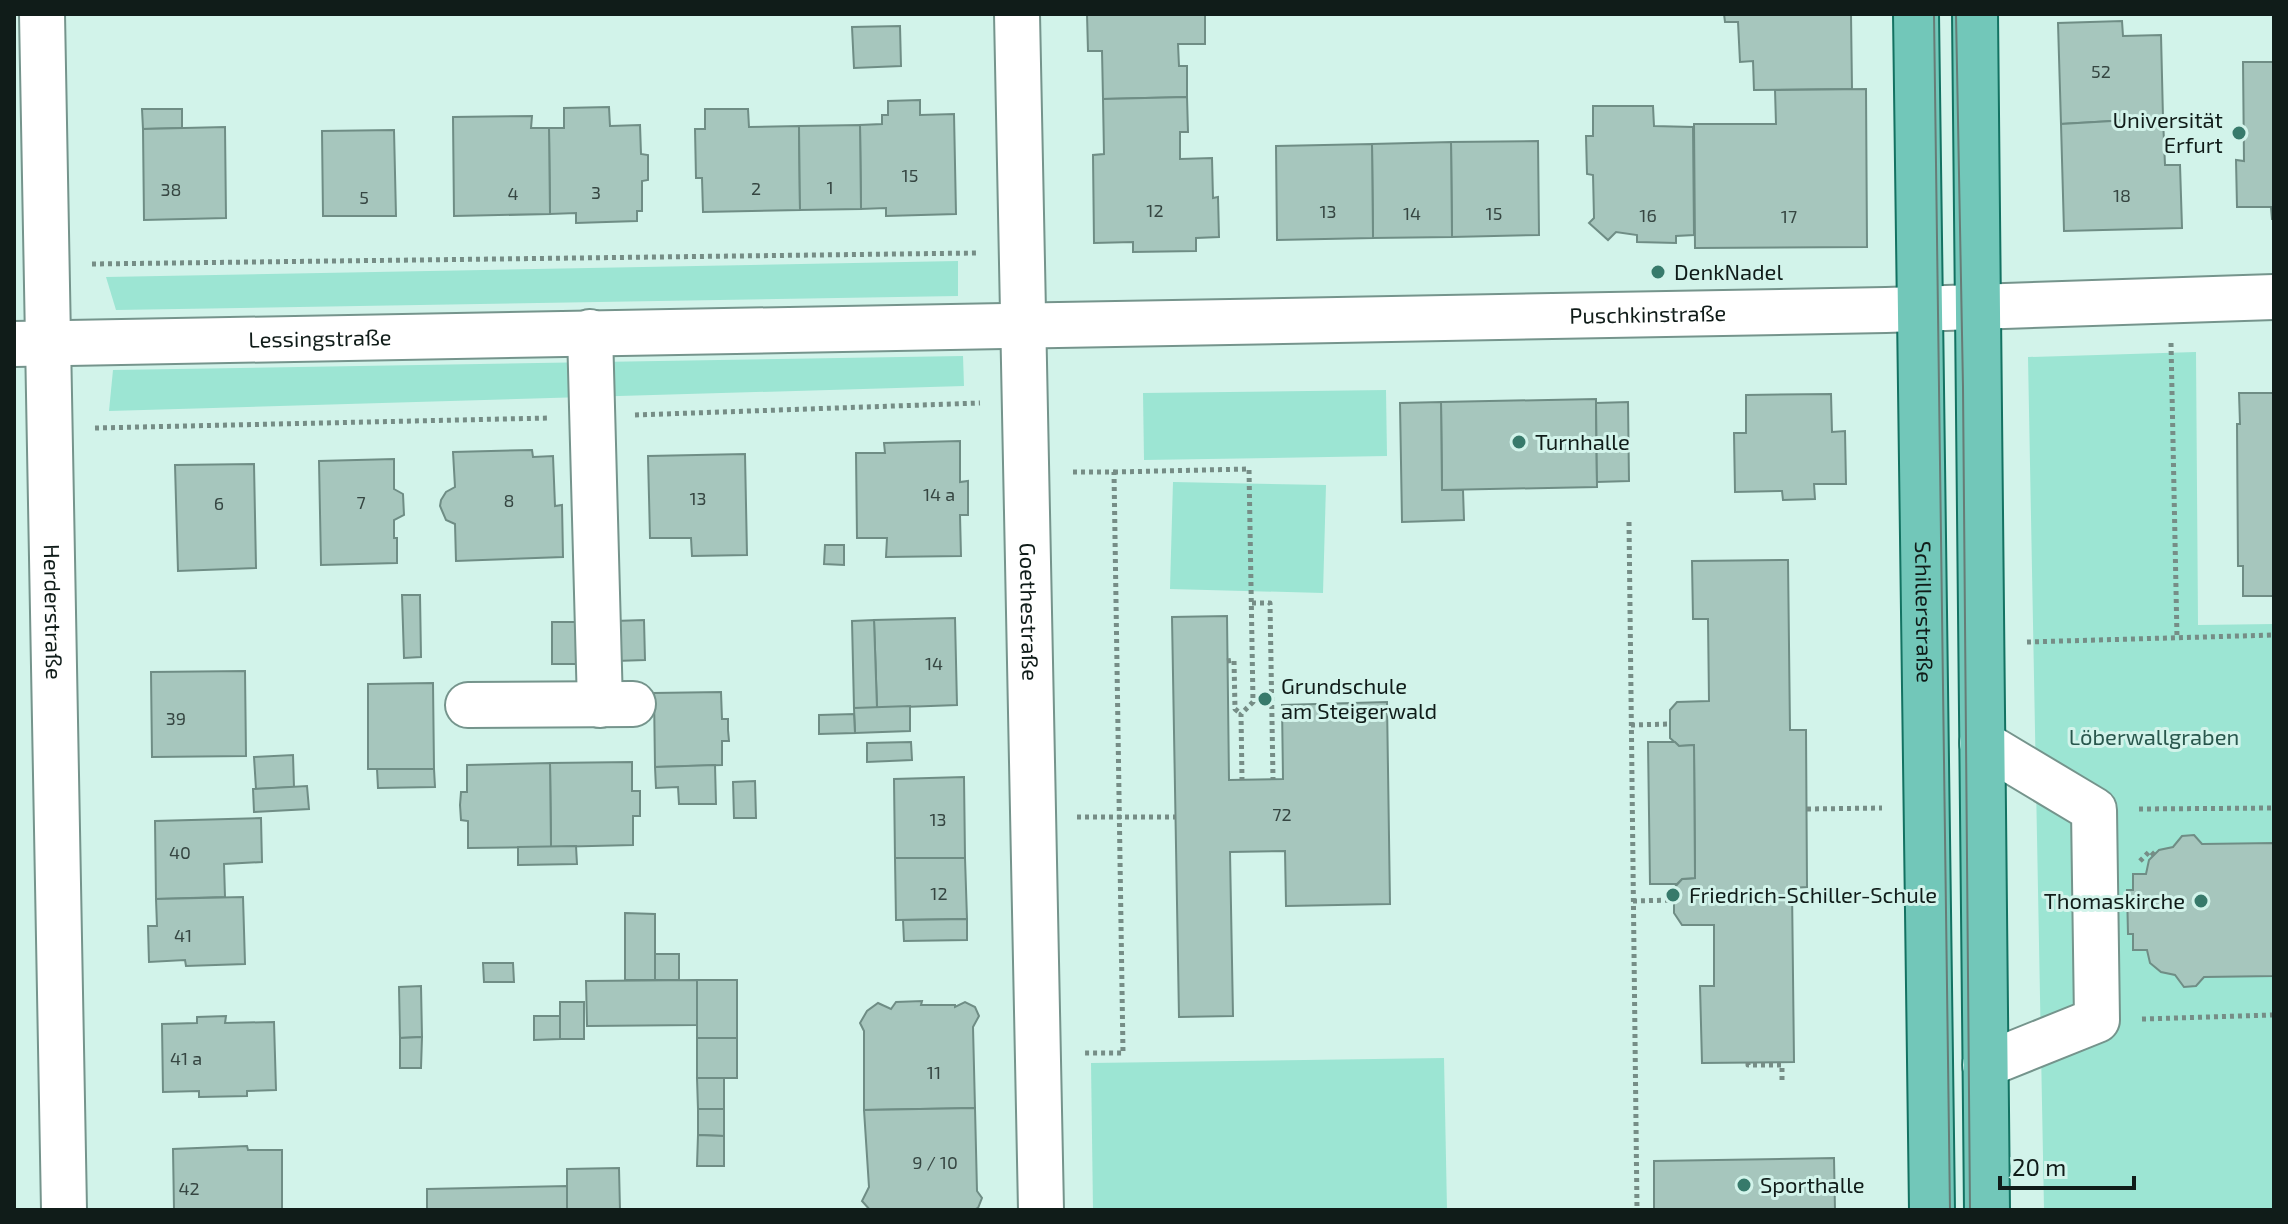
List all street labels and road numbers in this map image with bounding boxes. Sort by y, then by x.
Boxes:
street label: Puschkinstraße [1569,299,1726,328]
street label: Lessingstraße [248,323,392,352]
street label: Schillerstraße [1911,541,1939,683]
street label: Goethestraße [1016,542,1044,681]
street label: Herderstraße [40,544,68,680]

